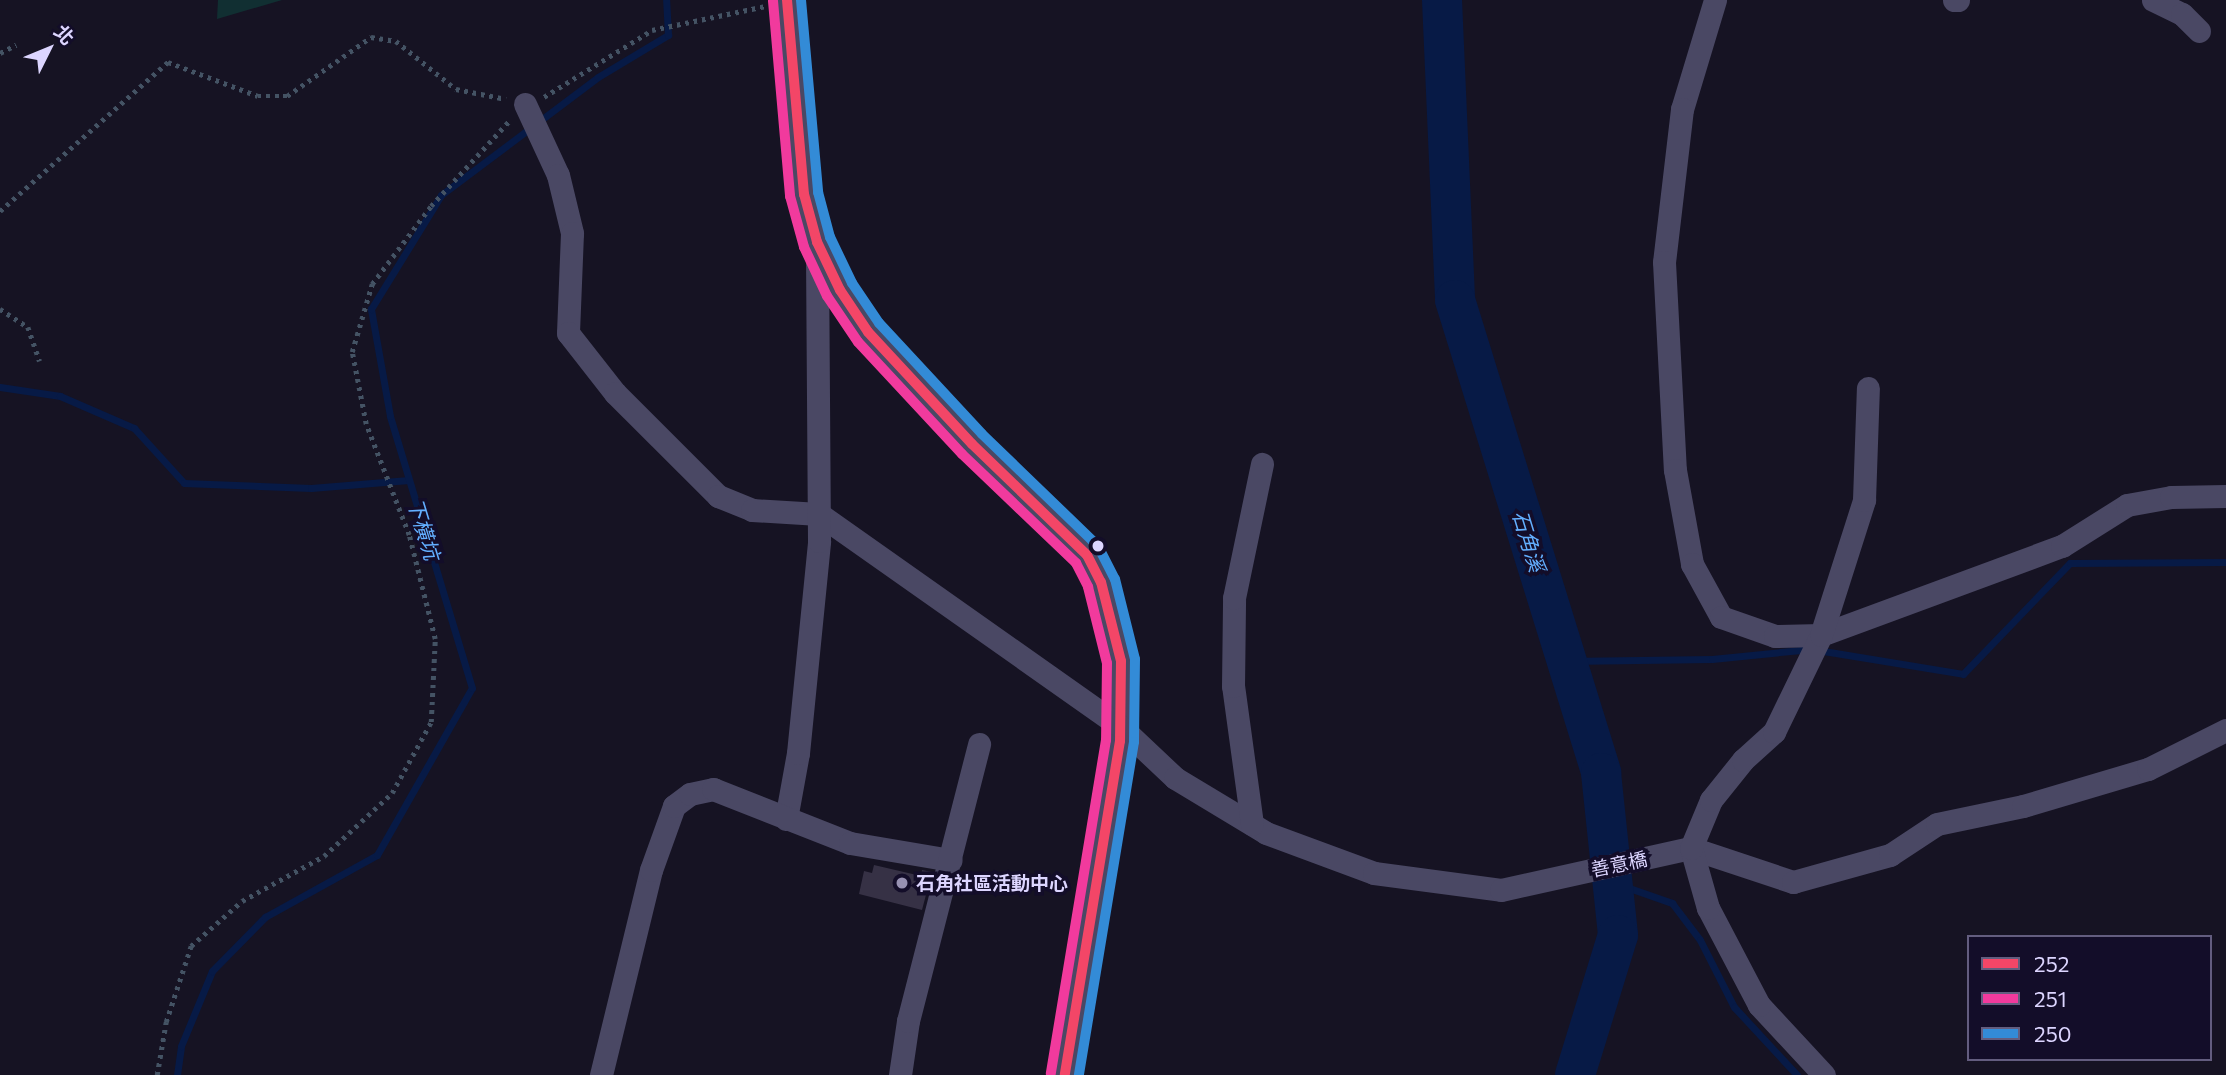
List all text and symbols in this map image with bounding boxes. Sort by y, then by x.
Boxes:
north arrow [14,14,84,84]
text: 北 [50,20,80,49]
water label: 下橫坑 [403,495,445,563]
water label: 石角溪 [1508,507,1550,575]
unlabelled marker [1091,539,1105,553]
street label: 善意橋 [1589,847,1649,881]
place label: 石角社區活動中心 [916,872,1068,894]
marker: 石角社區活動中心 [894,875,910,891]
legend [1967,935,2212,1061]
text: 252 [2034,951,2069,976]
text: 251 [2034,986,2067,1011]
text: 250 [2034,1021,2071,1046]

